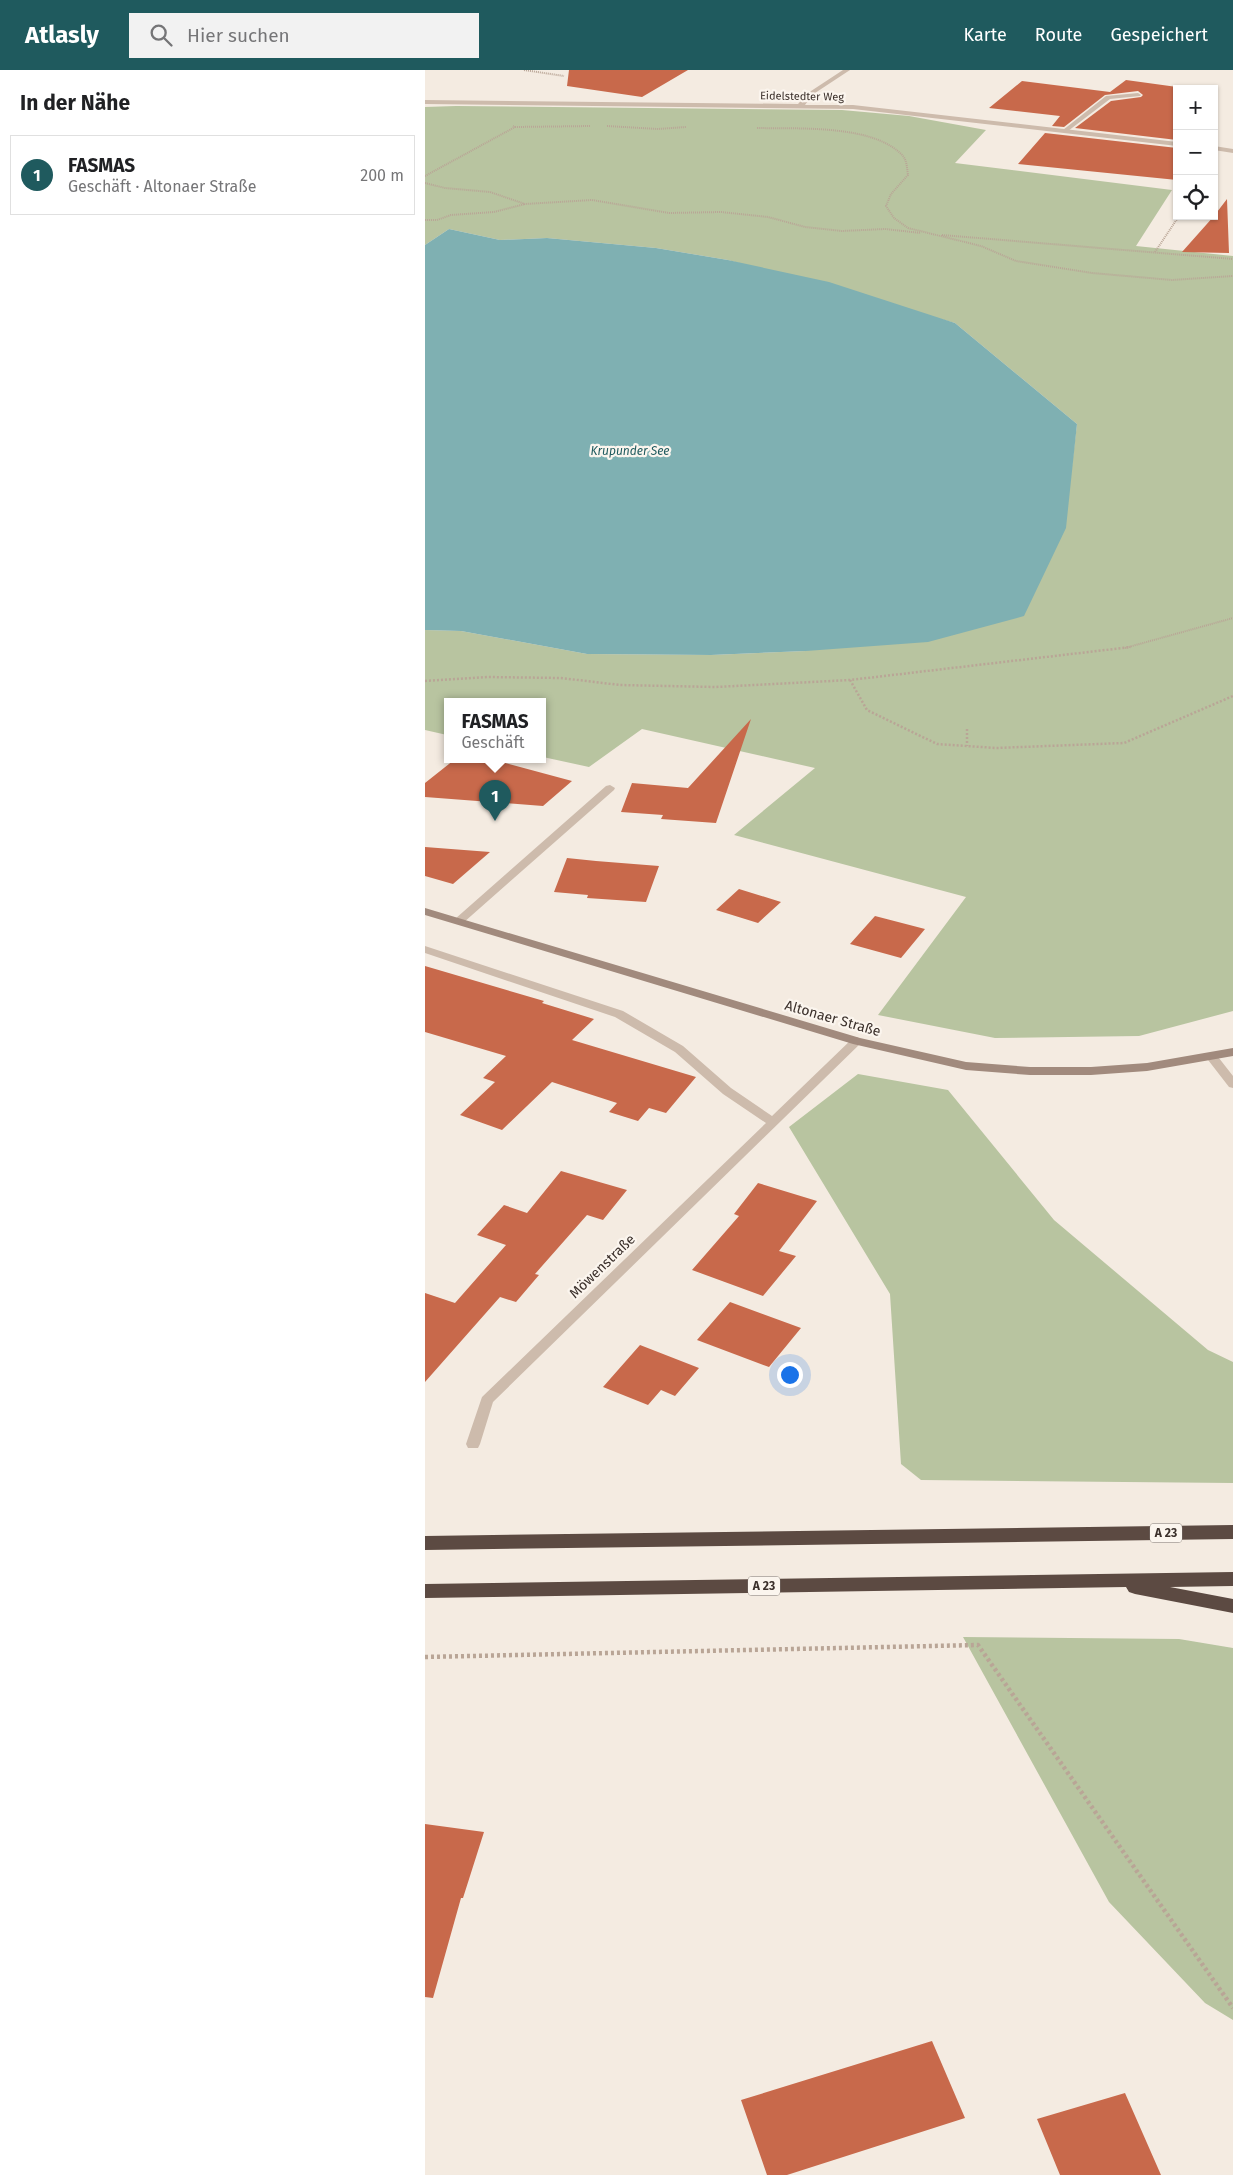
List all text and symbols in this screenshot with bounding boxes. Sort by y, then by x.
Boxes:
search box [129,13,479,58]
text: Atlasly [25,21,99,49]
icon: search [147,21,175,49]
text: Hier suchen [187,24,290,47]
text: Karte [964,24,1007,46]
text: Route [1035,24,1082,46]
text: Gespeichert [1110,24,1208,46]
map controls [1173,85,1218,220]
button: + [1173,85,1218,130]
street label: Eidelstedter Weg [760,89,844,104]
text: In der Nähe [20,90,130,116]
button: − [1173,130,1218,175]
text: FASMAS [68,154,135,177]
text: 1 [33,166,41,185]
text: 200 m [360,166,404,185]
button: locate [1173,175,1218,220]
text: Geschäft · Altonaer Straße [68,177,256,196]
water label: Krupunder See [590,444,670,458]
popup [444,698,546,763]
text: FASMAS [461,710,529,733]
text: Geschäft [461,733,525,752]
pin: 1 [479,780,511,821]
street label: Altonaer Straße [783,997,883,1040]
street label: Möwenstraße [566,1231,639,1302]
your location [777,1362,803,1388]
road number: A 23 [1150,1524,1182,1542]
road number: A 23 [748,1576,780,1595]

